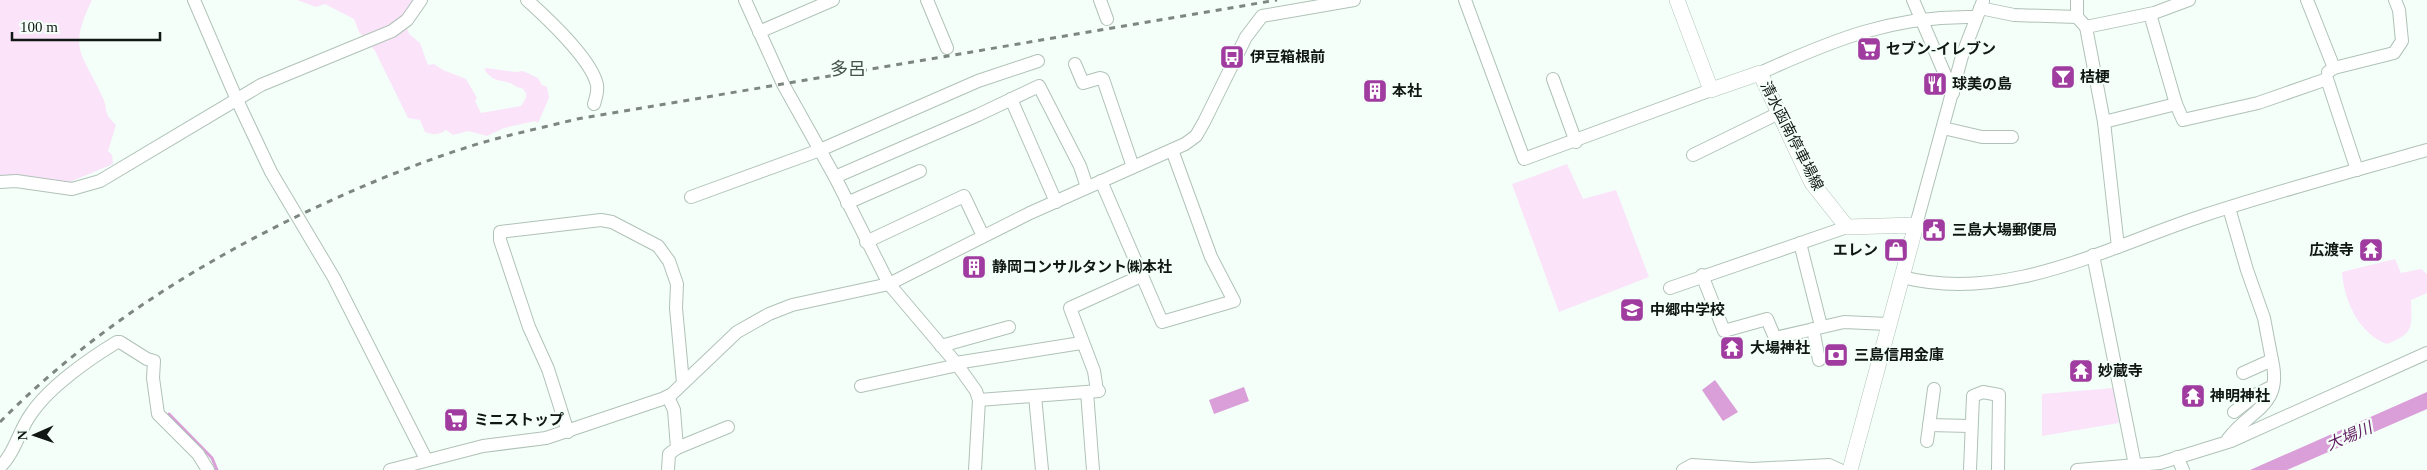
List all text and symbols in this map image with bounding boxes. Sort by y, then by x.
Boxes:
scale bar [12,10,160,42]
text: 100 m [20,19,58,35]
supermarket icon: セブン-イレブン [1856,36,1882,62]
place label: セブン-イレブン [1886,40,1996,57]
bus stop icon: 伊豆箱根前 [1219,44,1245,70]
place label: 伊豆箱根前 [1250,48,1325,65]
district label: 多呂 [830,59,866,79]
bar icon: 桔梗 [2050,64,2076,90]
place label: 桔梗 [2080,69,2110,85]
restaurant icon: 球美の島 [1922,71,1948,97]
place label: 球美の島 [1952,75,2012,92]
building icon: 本社 [1362,78,1388,104]
street label: 清水函南停車場線 [1758,79,1826,193]
place label: 本社 [1392,82,1422,99]
public building icon: 三島大場郵便局 [1921,217,1947,243]
place label: 三島大場郵便局 [1952,221,2057,238]
shop icon: エレン [1883,237,1909,263]
temple icon: 広渡寺 [2358,237,2384,263]
place label: エレン [1833,242,1878,258]
place label: 広渡寺 [2309,242,2354,258]
building icon: 静岡コンサルタント㈱本社 [961,254,987,280]
place label: 静岡コンサルタント㈱本社 [992,258,1172,275]
school or university icon: 中郷中学校 [1619,297,1645,323]
place label: 中郷中学校 [1650,302,1725,318]
temple icon: 大場神社 [1719,335,1745,361]
place label: 大場神社 [1750,339,1810,356]
bank icon: 三島信用金庫 [1823,342,1849,368]
place label: 三島信用金庫 [1854,346,1944,363]
temple icon: 妙蔵寺 [2068,358,2094,384]
place label: 妙蔵寺 [2098,363,2143,379]
temple icon: 神明神社 [2180,383,2206,409]
place label: 神明神社 [2209,387,2270,404]
supermarket icon: ミニストップ [443,407,469,433]
north arrow [10,410,60,460]
place label: ミニストップ [474,412,564,428]
water label: 大場川 [2324,418,2376,453]
text: N [15,430,30,441]

